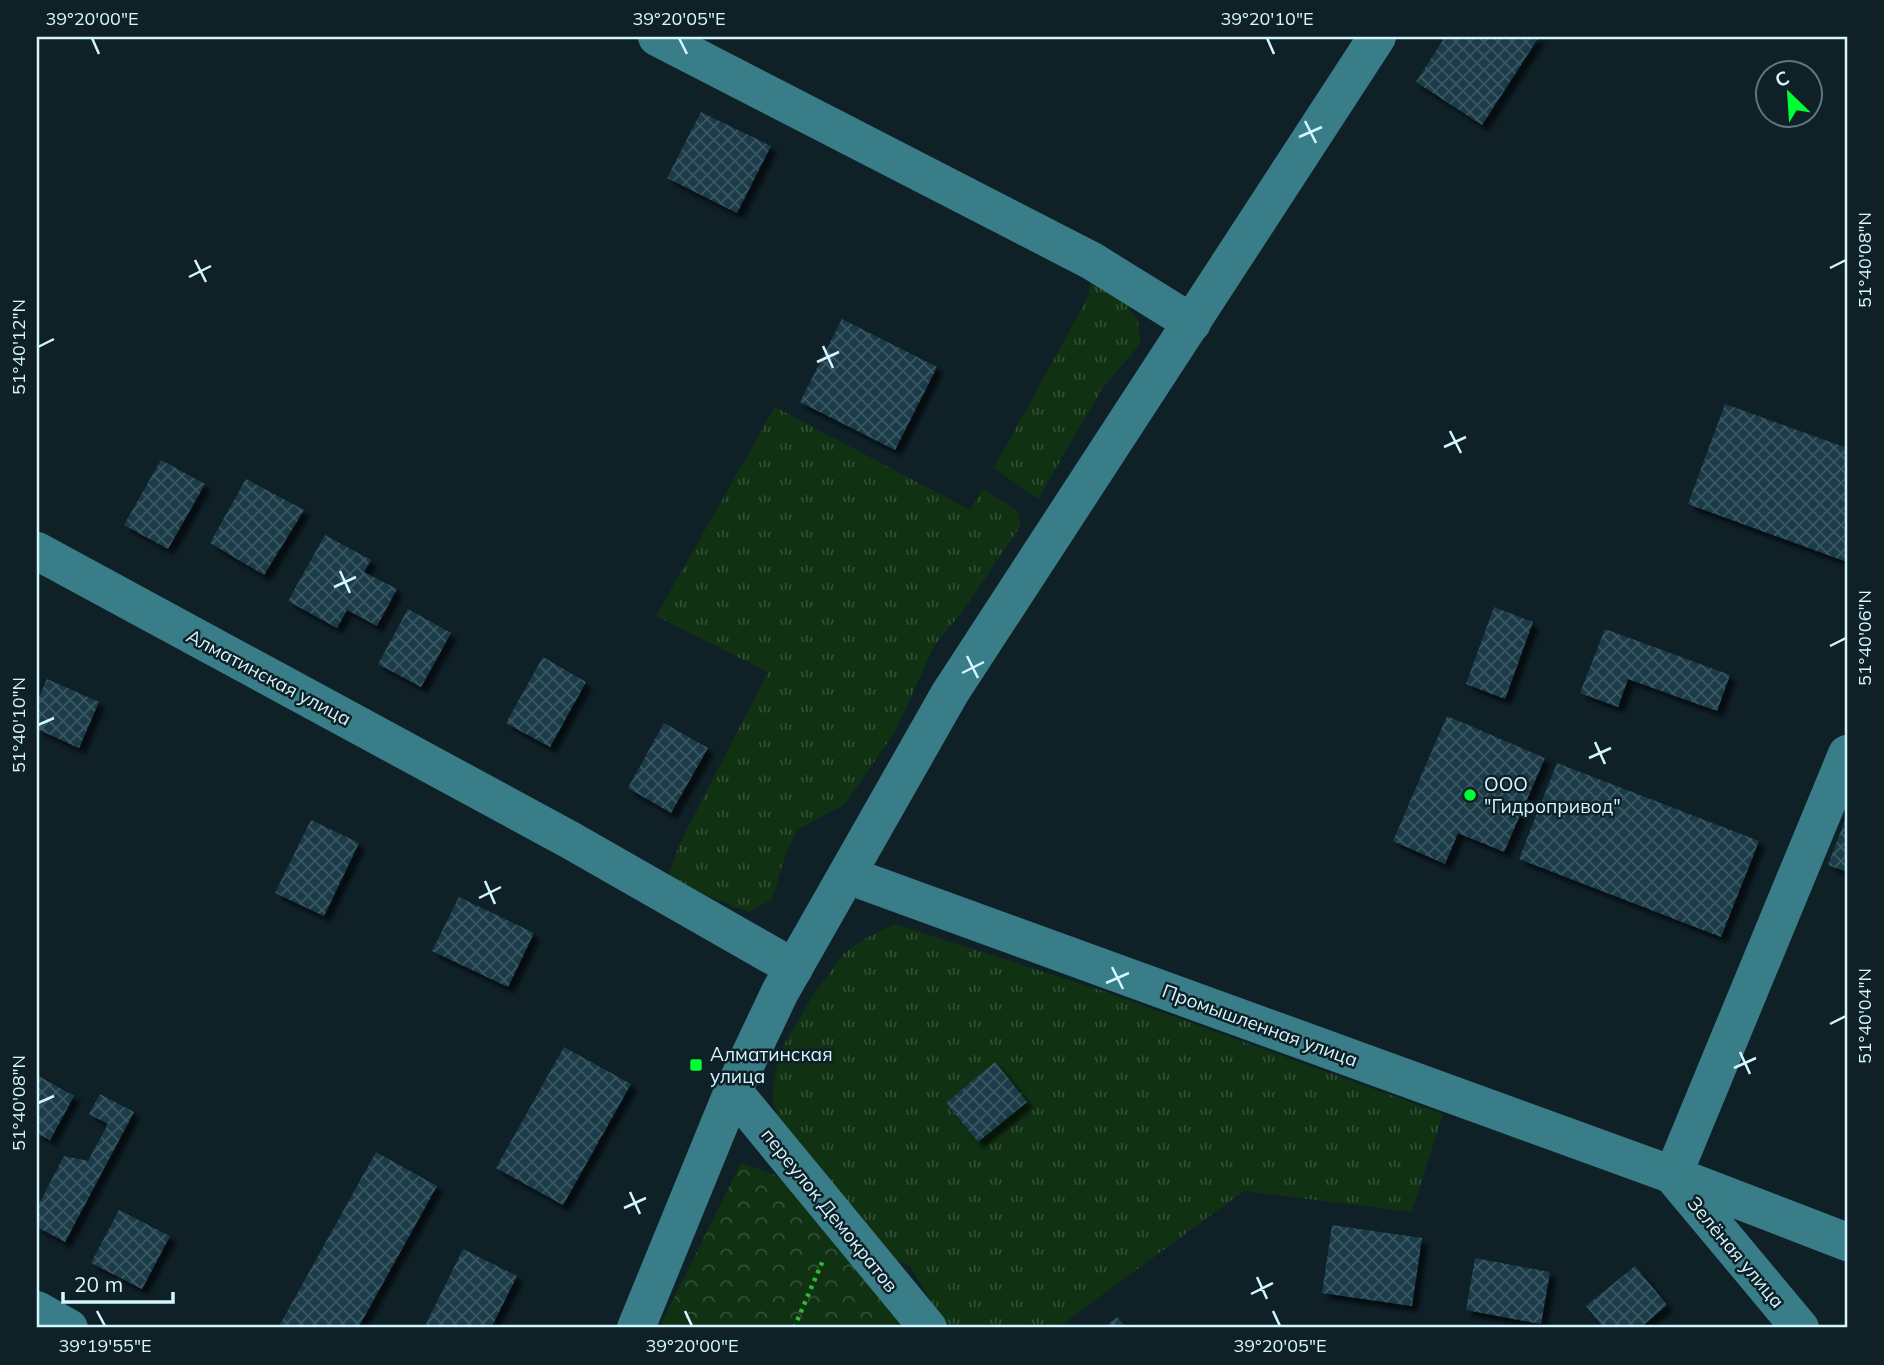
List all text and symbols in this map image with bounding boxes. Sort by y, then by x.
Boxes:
text: 39°20'00"E [45,7,139,30]
text: 39°20'05"E [632,7,726,30]
text: 39°20'10"E [1220,7,1314,30]
north arrow [1755,60,1825,130]
text: С [1771,65,1793,92]
text: 51°40'08"N [1853,212,1876,308]
text: 51°40'12"N [7,299,30,395]
text: 51°40'06"N [1853,590,1876,686]
street label: Алматинская улица [183,623,355,731]
text: 51°40'10"N [7,677,30,773]
place label: ООО "Гидропривод" [1484,772,1621,818]
marker: ООО "Гидропривод" [1462,787,1478,803]
text: 51°40'04"N [1853,968,1876,1064]
street label: Промышленная улица [1159,978,1361,1072]
place label: Алматинская улица [710,1042,833,1088]
text: 51°40'08"N [7,1055,30,1151]
marker: Алматинская улица [688,1057,704,1073]
street label: переулок Демократов [756,1123,904,1297]
street label: Зелёная улица [1682,1191,1790,1313]
scale bar [63,1260,173,1304]
text: 20 m [74,1271,123,1297]
text: 39°19'55"E [58,1334,152,1357]
text: 39°20'00"E [645,1334,739,1357]
text: 39°20'05"E [1233,1334,1327,1357]

